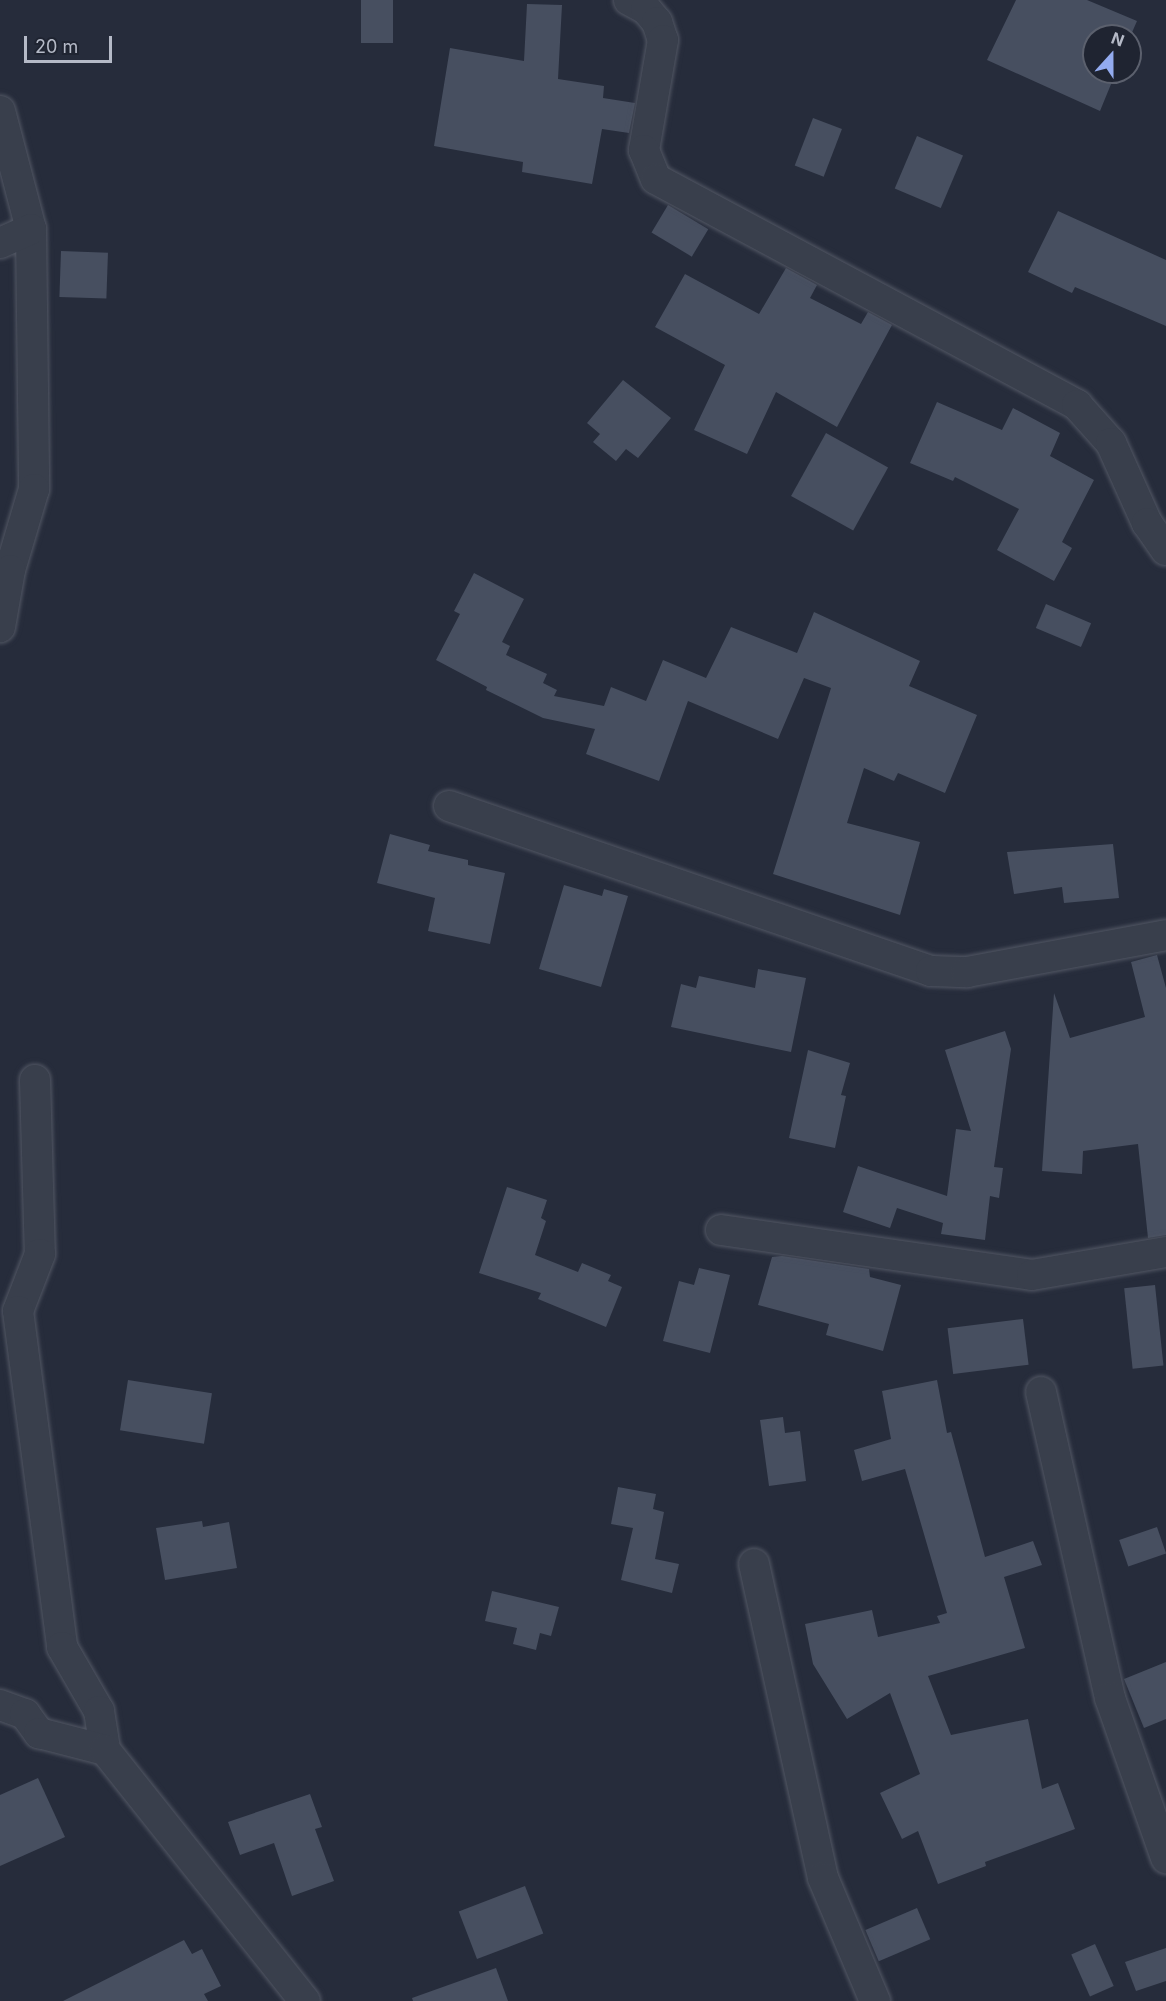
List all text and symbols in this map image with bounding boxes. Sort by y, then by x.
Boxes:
scale bar [27,24,116,62]
north arrow [1082,24,1142,84]
text: N [1108,28,1127,51]
text: 20 m [35,36,78,57]

